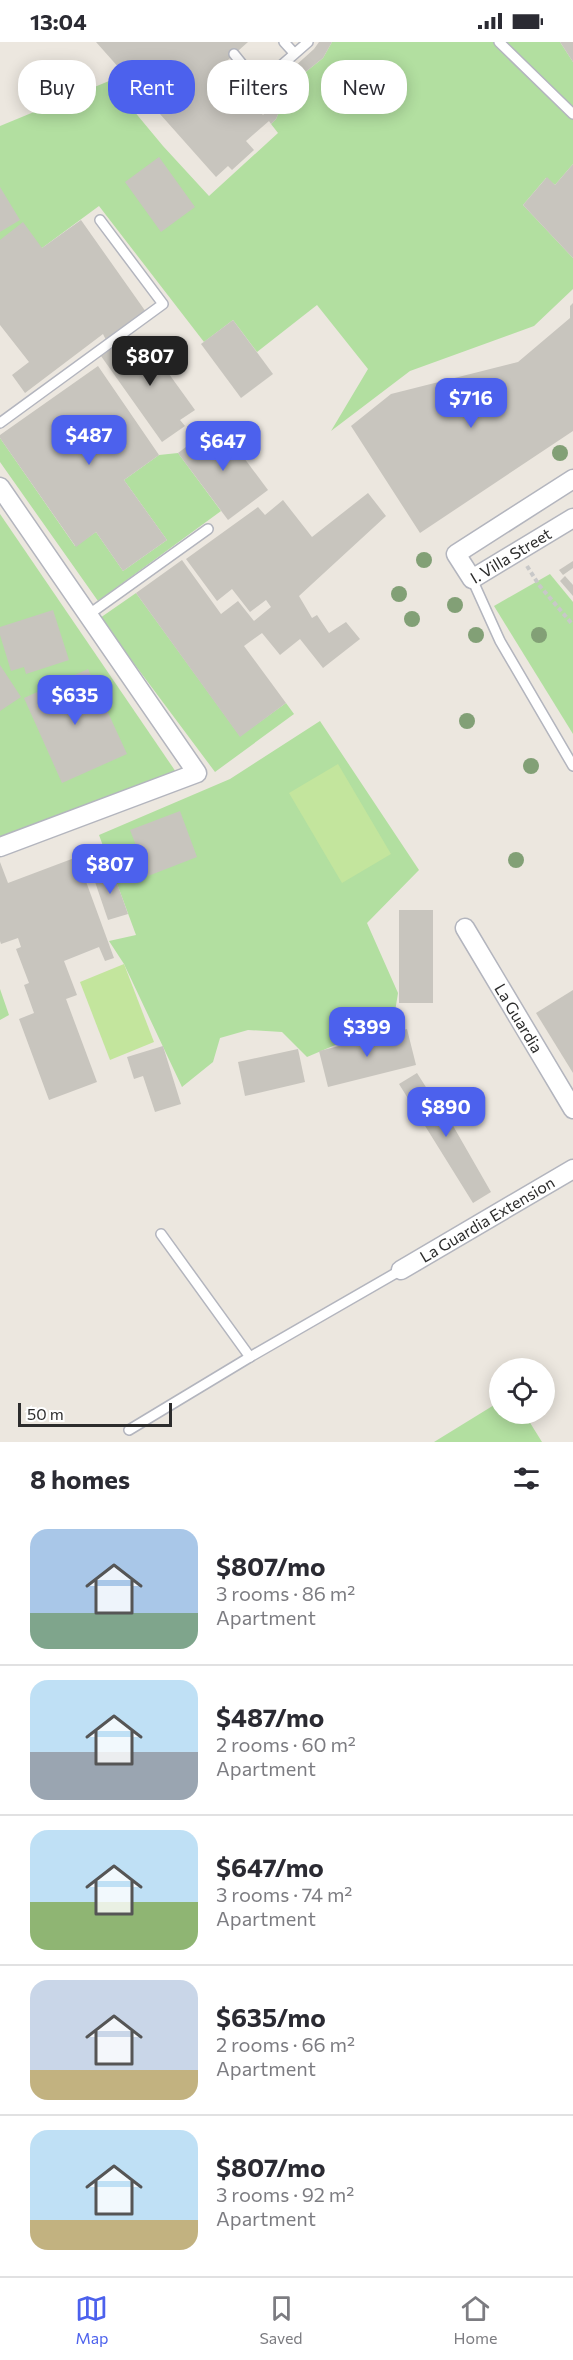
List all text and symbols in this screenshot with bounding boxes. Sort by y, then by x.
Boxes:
text: 13:04 [30,8,87,35]
chip: Buy [18,60,96,114]
chip: Rent [108,60,195,114]
chip: Filters [207,60,309,114]
chip: New [321,60,407,114]
pin: $807 [114,336,186,387]
text: $807 [126,343,174,367]
pin: $716 [435,378,507,429]
text: $716 [449,385,493,409]
pin: $487 [53,415,125,466]
pin: $647 [187,421,259,472]
text: $487 [66,422,112,446]
text: $647 [200,428,246,452]
street label: I. Villa Street [467,523,555,587]
pin: $635 [39,675,111,726]
text: $635 [51,682,99,706]
pin: $807 [74,844,146,895]
text: $807 [86,851,134,875]
street label: La Guardia [491,980,547,1056]
pin: $399 [331,1007,403,1058]
text: $399 [343,1014,391,1038]
pin: $890 [410,1087,482,1138]
text: $890 [421,1094,471,1118]
street label: La Guardia Extension [416,1172,558,1266]
map controls [489,1358,555,1424]
button: locate [489,1358,555,1424]
scale bar [18,1400,172,1428]
text: 50 m [27,1404,64,1423]
icon: filters [510,1462,543,1495]
text: 8 homes [30,1463,130,1494]
text: $807/mo [216,1550,326,1581]
icon: home [78,1553,150,1625]
text: 3 rooms · 86 m² [216,1581,355,1605]
text: Apartment [216,1605,316,1629]
text: $487/mo [216,1701,324,1732]
icon: home [78,1704,150,1776]
text: 2 rooms · 60 m² [216,1732,356,1756]
text: Apartment [216,1756,316,1780]
text: $647/mo [216,1851,324,1882]
icon: home [78,1854,150,1926]
text: 3 rooms · 74 m² [216,1882,352,1906]
text: Apartment [216,1906,316,1930]
text: $635/mo [216,2001,326,2032]
icon: home [78,2004,150,2076]
text: 2 rooms · 66 m² [216,2032,355,2056]
text: Apartment [216,2056,316,2080]
text: $807/mo [216,2151,326,2182]
icon: home [78,2154,150,2226]
text: 3 rooms · 92 m² [216,2182,354,2206]
text: Apartment [216,2206,316,2230]
tab: Map [75,2292,108,2347]
tab: Saved [259,2292,303,2347]
tab: Home [454,2292,498,2347]

